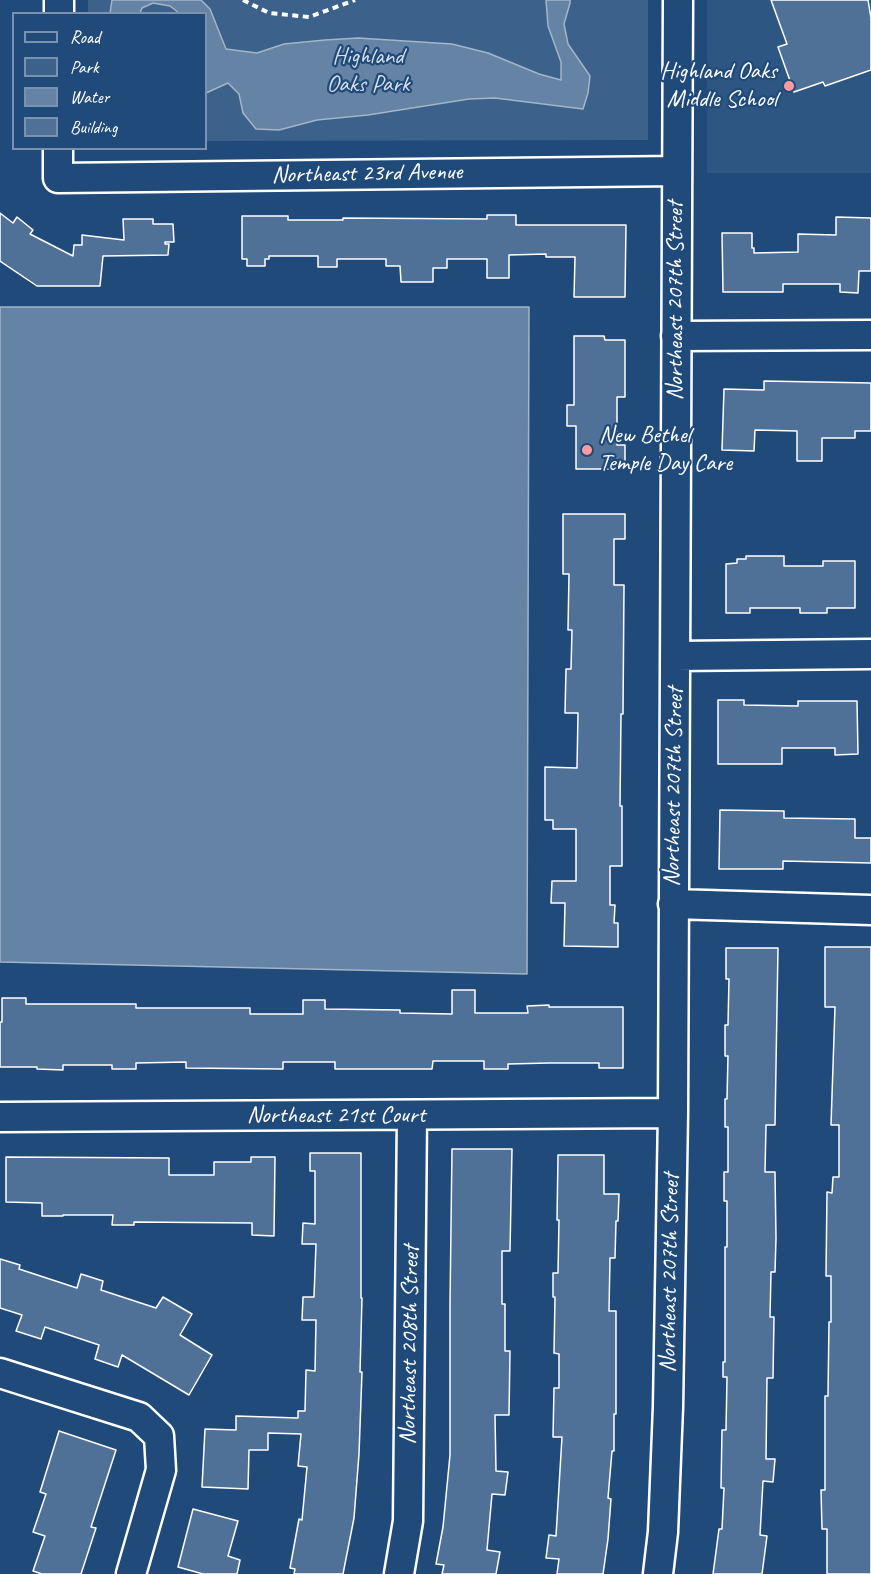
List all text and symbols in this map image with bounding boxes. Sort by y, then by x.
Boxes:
legend [12,12,207,150]
text: Road [70,26,100,48]
park label: Highland Oaks Park [326,43,410,99]
text: Park [70,56,99,78]
place label: Highland Oaks Middle School [660,58,777,114]
marker: Highland Oaks Middle School [782,79,796,93]
text: Water [70,86,109,108]
text: Building [70,116,117,138]
street label: Northeast 23rd Avenue [271,158,463,190]
street label: Northeast 207th Street [662,201,690,401]
place label: New Bethel Temple Day Care [599,422,732,478]
marker: New Bethel Temple Day Care [580,443,594,457]
street label: Northeast 207th Street [658,687,690,887]
street label: Northeast 21st Court [247,1102,425,1130]
street label: Northeast 207th Street [654,1173,686,1373]
street label: Northeast 208th Street [394,1245,426,1445]

